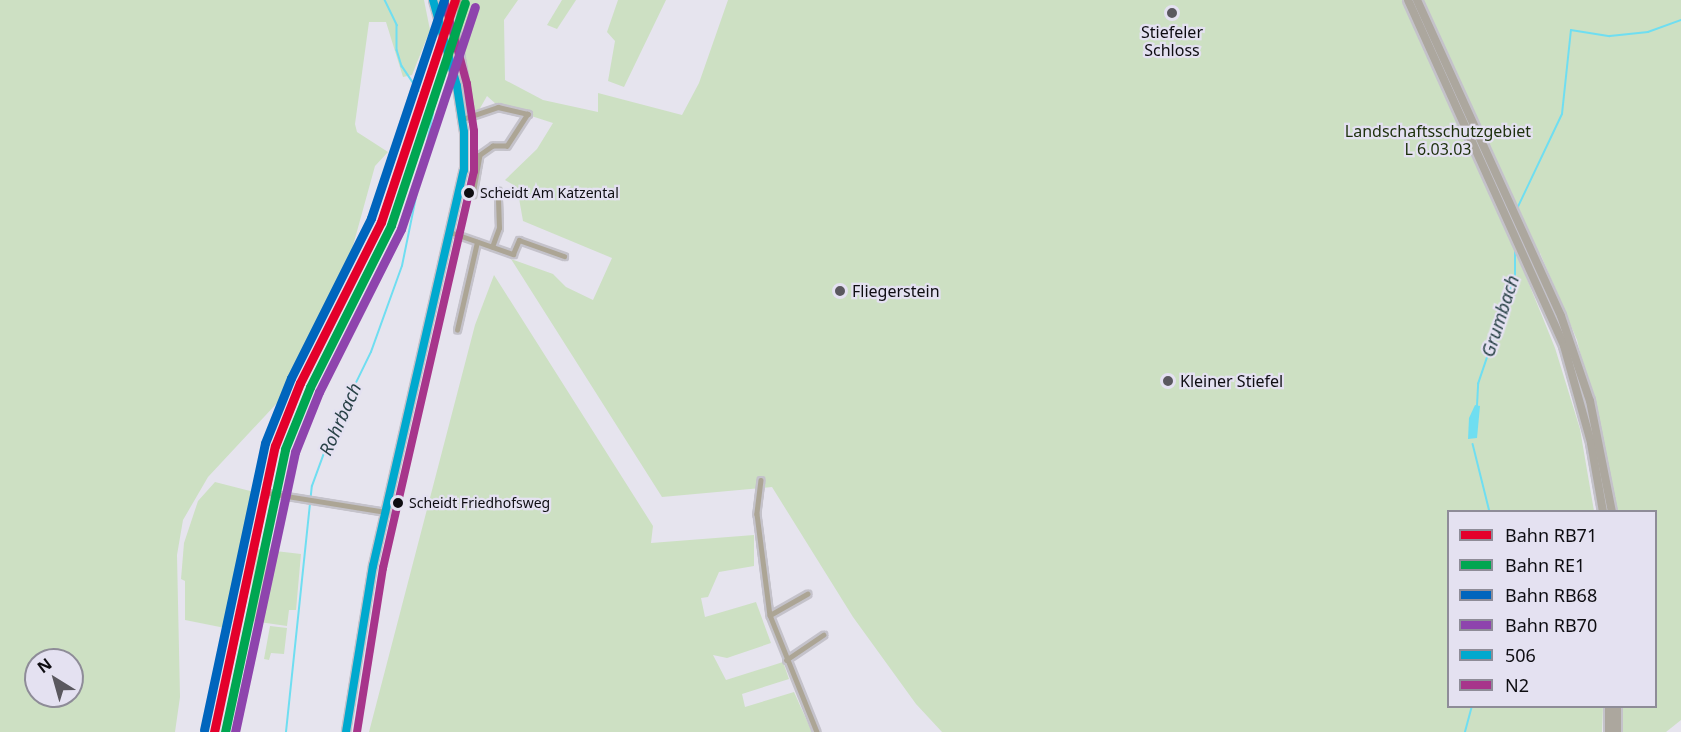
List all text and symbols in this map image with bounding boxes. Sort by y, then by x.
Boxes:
marker: Stiefeler Schloss [1165,6,1179,20]
place label: Stiefeler Schloss [1141,22,1203,60]
park label: Landschaftsschutzgebiet L 6.03.03 [1345,121,1531,159]
place label: Scheidt Am Katzental [480,185,619,201]
marker: Scheidt Am Katzental [463,187,475,199]
water label: Grumbach [1477,272,1523,360]
place label: Fliegerstein [852,281,940,301]
marker: Fliegerstein [833,284,847,298]
place label: Kleiner Stiefel [1180,371,1283,391]
marker: Kleiner Stiefel [1161,374,1175,388]
water label: Rohrbach [314,379,366,459]
place label: Scheidt Friedhofsweg [409,495,550,511]
marker: Scheidt Friedhofsweg [392,497,404,509]
legend [1447,510,1657,708]
text: Bahn RB71 [1505,523,1597,547]
text: Bahn RE1 [1505,553,1585,577]
text: Bahn RB68 [1505,583,1597,607]
text: Bahn RB70 [1505,613,1597,637]
text: 506 [1505,643,1536,667]
north arrow [24,648,84,708]
text: N [33,653,56,678]
text: N2 [1505,673,1529,697]

